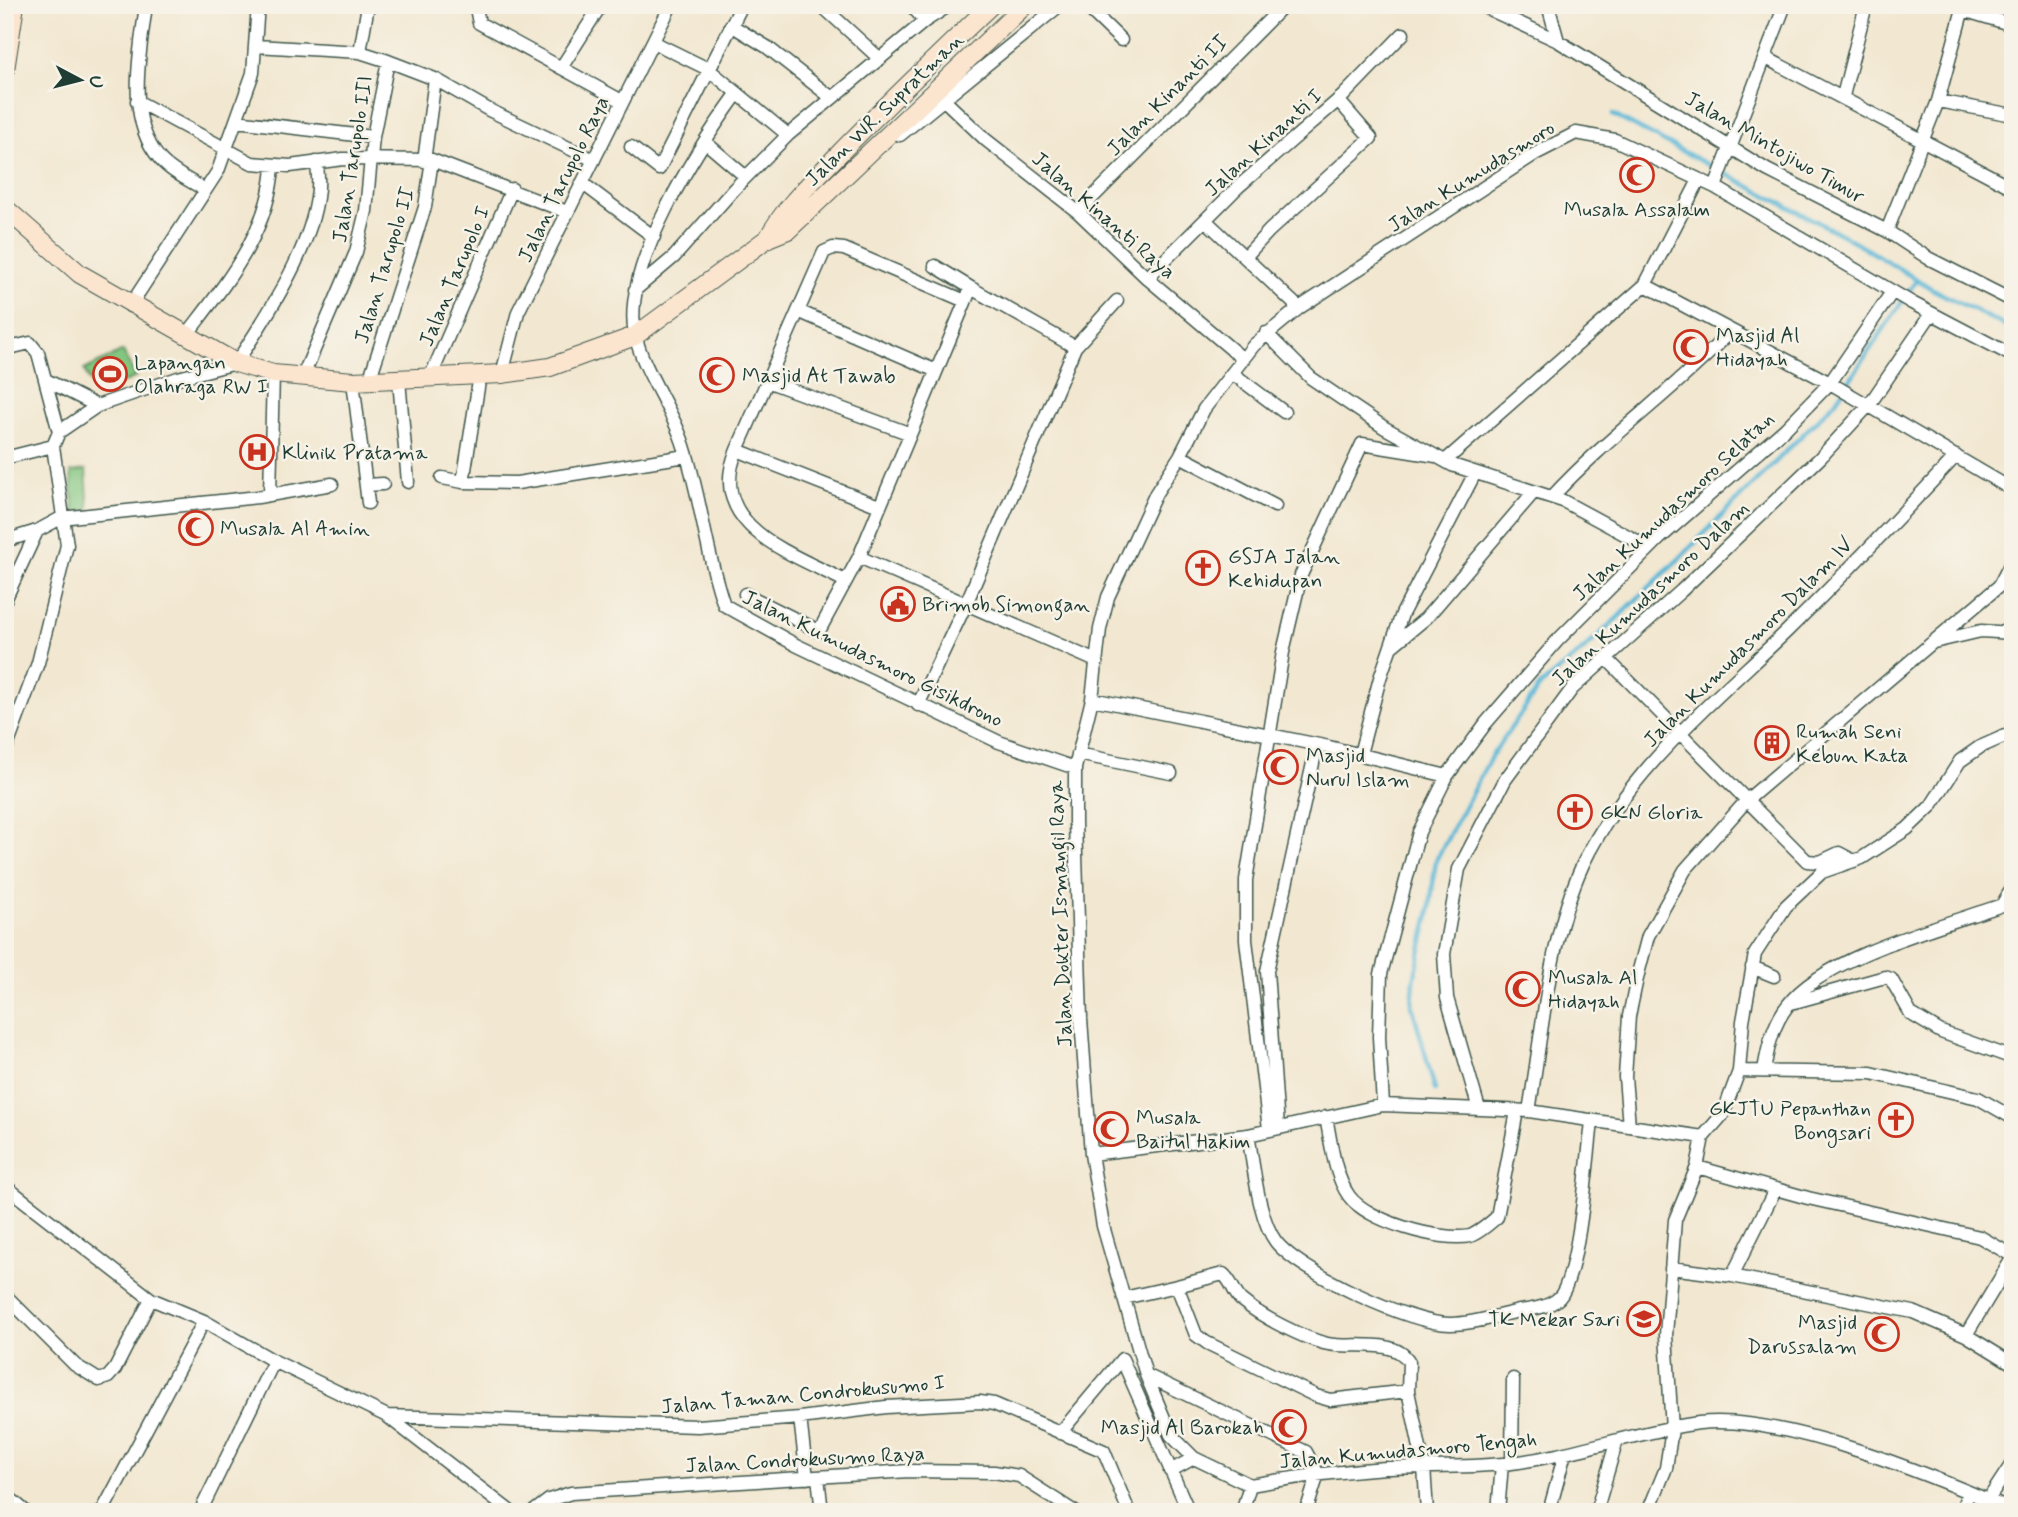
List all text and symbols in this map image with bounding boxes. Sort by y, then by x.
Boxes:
street label: Jalan WR. Supratman [799,26,971,193]
street label: Jalan Kinanti II [1101,29,1235,163]
north arrow [46,46,116,116]
text: U [82,74,109,90]
street label: Jalan Tarupolo III [326,74,380,245]
street label: Jalan Kinanti I [1199,82,1328,203]
street label: Jalan Mintojiwo Timur [1680,85,1870,211]
street label: Jalan Tarupolo Raya [511,92,616,267]
street label: Jalan Kumudasmoro [1383,114,1560,240]
street label: Jalan Kinanti Raya [1025,145,1181,286]
mosque icon: Musala Assalam [1618,156,1656,194]
street label: Jalan Tarupolo II [348,184,422,347]
place label: Musala Assalam [1564,196,1710,224]
street label: Jalan Tarupolo I [413,202,497,351]
place label: Masjid Al Hidayah [1716,322,1799,374]
mosque icon: Masjid Al Hidayah [1672,328,1710,366]
place label: Lapangan Olahraga RW I [134,349,268,401]
sports icon: Lapangan Olahraga RW I [91,355,129,393]
mosque icon: Masjid At Tawab [698,356,736,394]
place label: Masjid At Tawab [742,362,896,390]
street label: Jalan Kumudasmoro Selatan [1567,406,1781,608]
hospital icon: Klinik Pratama [238,433,276,471]
place label: Klinik Pratama [282,439,428,467]
street label: Jalan Kumudasmoro Dalam [1546,495,1756,693]
mosque icon: Musala Al Amin [177,509,215,547]
place label: Musala Al Amin [220,515,370,543]
street label: Jalan Kumudasmoro Dalam IV [1638,531,1860,754]
place label: GSJA Jalan Kehidupan [1228,543,1341,595]
church icon: GSJA Jalan Kehidupan [1184,549,1222,587]
street label: Jalan Kumudasmoro Gisikdrono [738,583,1008,734]
public building icon: Brimob Simongan [879,585,917,623]
place label: Brimob Simongan [922,591,1090,621]
place label: Rumah Seni Kebun Kata [1796,718,1908,770]
building icon: Rumah Seni Kebun Kata [1753,724,1791,762]
place label: Masjid Nurul Islam [1306,742,1410,794]
mosque icon: Masjid Nurul Islam [1262,748,1300,786]
street label: Jalan Dokter Ismangil Raya [1042,780,1082,1048]
church icon: GKN Gloria [1556,793,1594,831]
place label: GKN Gloria [1600,799,1703,827]
place label: Musala Al Hidayah [1548,964,1637,1016]
mosque icon: Musala Al Hidayah [1504,970,1542,1008]
place label: GKJTU Pepanthan Bongsari [1709,1095,1871,1148]
church icon: GKJTU Pepanthan Bongsari [1877,1101,1915,1139]
place label: Musala Baitul Hakim [1136,1104,1251,1156]
mosque icon: Musala Baitul Hakim [1092,1110,1130,1148]
school or university icon: TK Mekar Sari [1625,1300,1663,1338]
place label: TK Mekar Sari [1488,1306,1620,1334]
place label: Masjid Darussalam [1747,1309,1857,1361]
mosque icon: Masjid Darussalam [1863,1315,1901,1353]
street label: Jalan Taman Condrokusumo I [660,1369,946,1421]
mosque icon: Masjid Al Barokah [1270,1408,1308,1446]
place label: Masjid Al Barokah [1101,1414,1264,1442]
street label: Jalan Kumudasmoro Tengah [1278,1426,1538,1477]
street label: Jalan Condrokusumo Raya [685,1440,926,1480]

